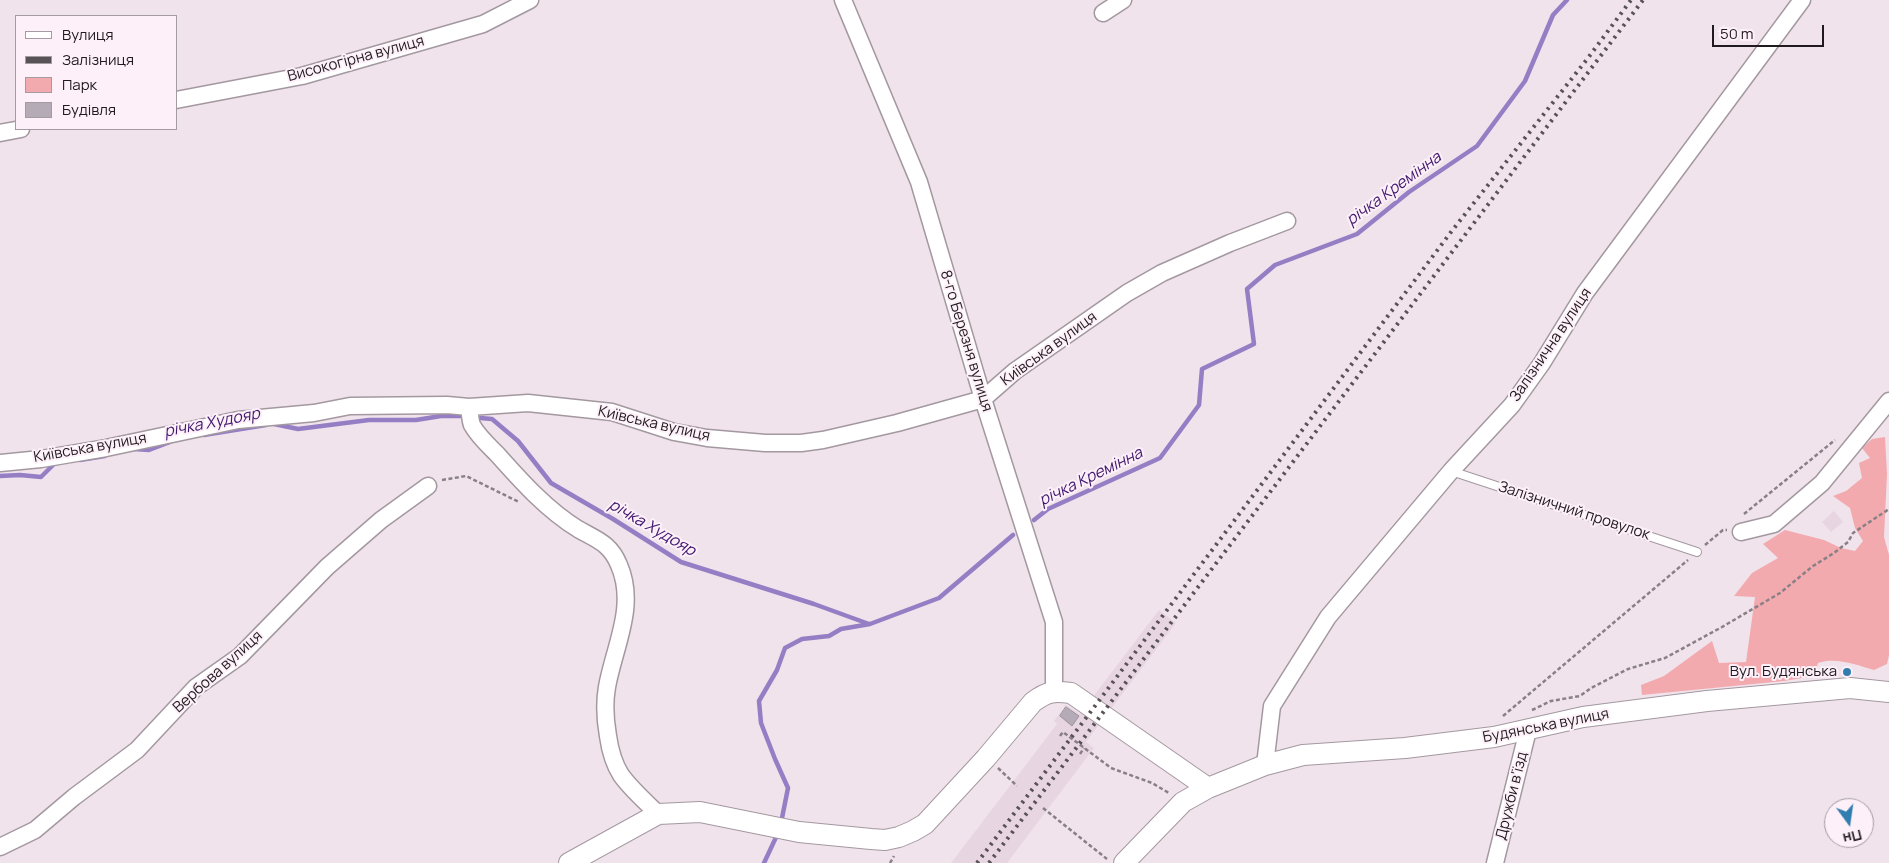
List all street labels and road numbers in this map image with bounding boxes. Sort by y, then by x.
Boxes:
street label: Високогірна вулиця [286,32,426,86]
street label: 8-го Березня вулиця [936,268,996,414]
street label: Залізнична вулиця [1506,285,1596,405]
street label: Київська вулиця [997,308,1101,390]
street label: Київська вулиця [596,402,712,446]
street label: Київська вулиця [32,429,148,467]
street label: Залізничний провулок [1496,478,1652,544]
street label: Вербова вулиця [170,627,266,717]
street label: Будянська вулиця [1481,705,1611,747]
street label: Дружби в’їзд [1492,750,1532,842]

